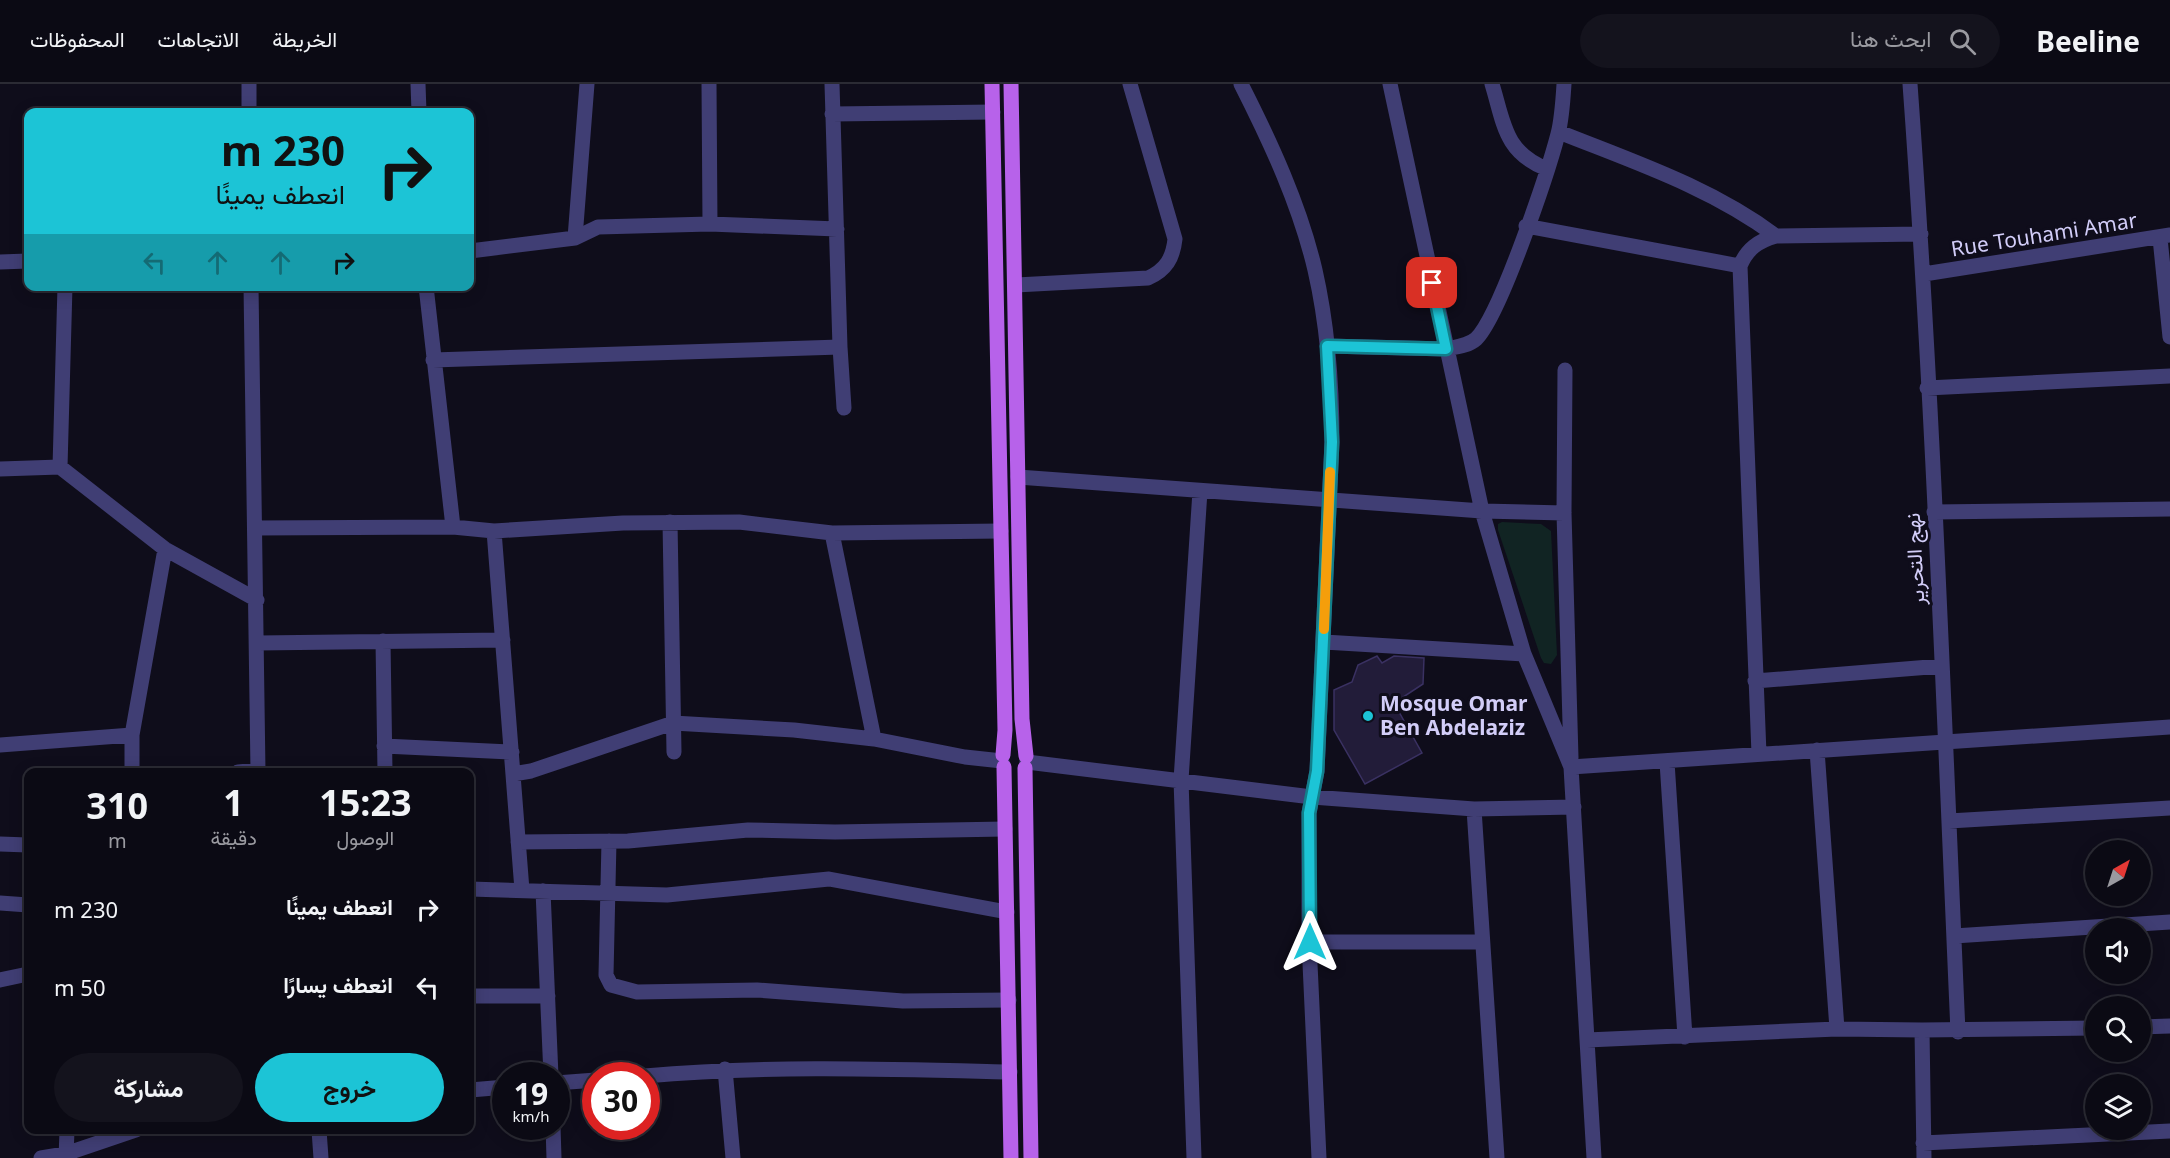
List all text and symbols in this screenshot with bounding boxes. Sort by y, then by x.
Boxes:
search box [1580,14,2000,68]
text: Beeline [2036,22,2140,60]
text: ابحث هنا [1850,23,1931,53]
text: المحفوظات [30,25,125,53]
text: الاتجاهات [158,25,239,53]
text: الخريطة [272,25,337,53]
icon: search [1946,25,1979,58]
text: 230 m [221,121,345,178]
icon: right [366,132,444,210]
text: انعطف يمينًا [215,175,345,212]
street label: Rue Touhami Amar [1949,205,2139,263]
icon: left [138,246,171,279]
icon: ahead [201,246,234,279]
icon: ahead [264,246,297,279]
icon: right [327,246,360,279]
pin [1406,257,1457,308]
icon: arrive [1415,266,1448,299]
street label: نهج التحرير [1898,512,1931,607]
place label: Mosque Omar Ben Abdelaziz [1380,689,1528,741]
marker: Mosque Omar Ben Abdelaziz [1361,709,1375,723]
text: 1 [223,778,244,827]
text: 15:23 [319,778,412,827]
text: 310 [86,781,148,830]
text: دقيقة [211,824,257,851]
text: الوصول [337,824,394,851]
text: m [108,827,127,854]
north arrow [2085,840,2151,906]
map controls [2085,840,2151,1140]
text: انعطف يمينًا [286,891,393,921]
icon: right [411,893,444,926]
text: 230 m [54,894,118,924]
position arrow [1278,910,1342,974]
button: sound [2085,918,2151,984]
text: انعطف يسارًا [283,969,393,999]
icon: left [411,971,444,1004]
text: 50 m [54,972,105,1002]
button: search [2085,996,2151,1062]
button: مشاركة [54,1053,243,1122]
button: خروج [255,1053,444,1122]
speed limit sign: 30 [582,1062,660,1140]
text: 19 [514,1073,548,1114]
button: layers [2085,1074,2151,1140]
text: km/h [513,1106,549,1126]

